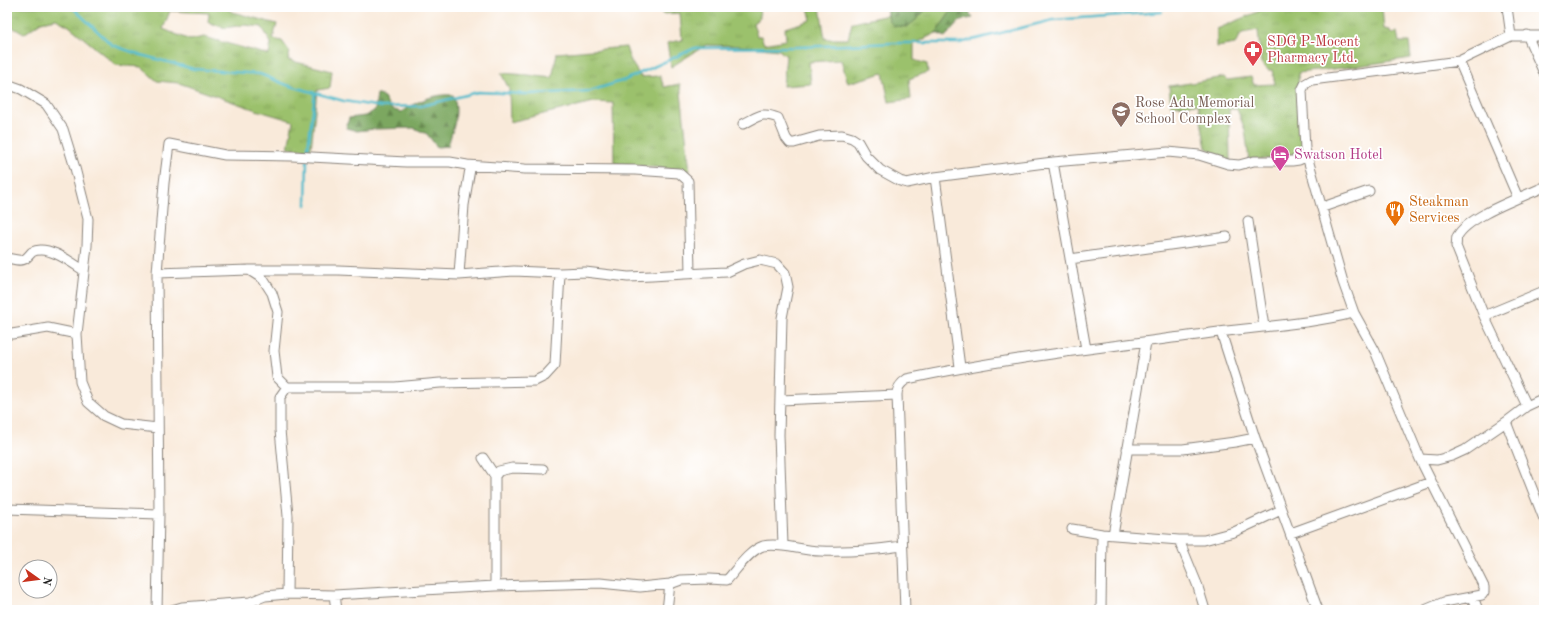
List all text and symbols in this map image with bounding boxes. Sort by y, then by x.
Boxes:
place label: SDG P-Mocent Pharmacy Ltd. [1267,35,1359,65]
pharmacy icon: SDG P-Mocent Pharmacy Ltd. [1242,39,1264,67]
place label: Rose Adu Memorial School Complex [1135,96,1254,126]
school or university icon: Rose Adu Memorial School Complex [1110,100,1132,128]
hotel icon: Swatson Hotel [1269,144,1291,172]
place label: Swatson Hotel [1294,148,1383,162]
place label: Steakman Services [1409,195,1469,225]
restaurant icon: Steakman Services [1384,199,1406,227]
north arrow [18,559,58,599]
text: N [40,576,53,587]

